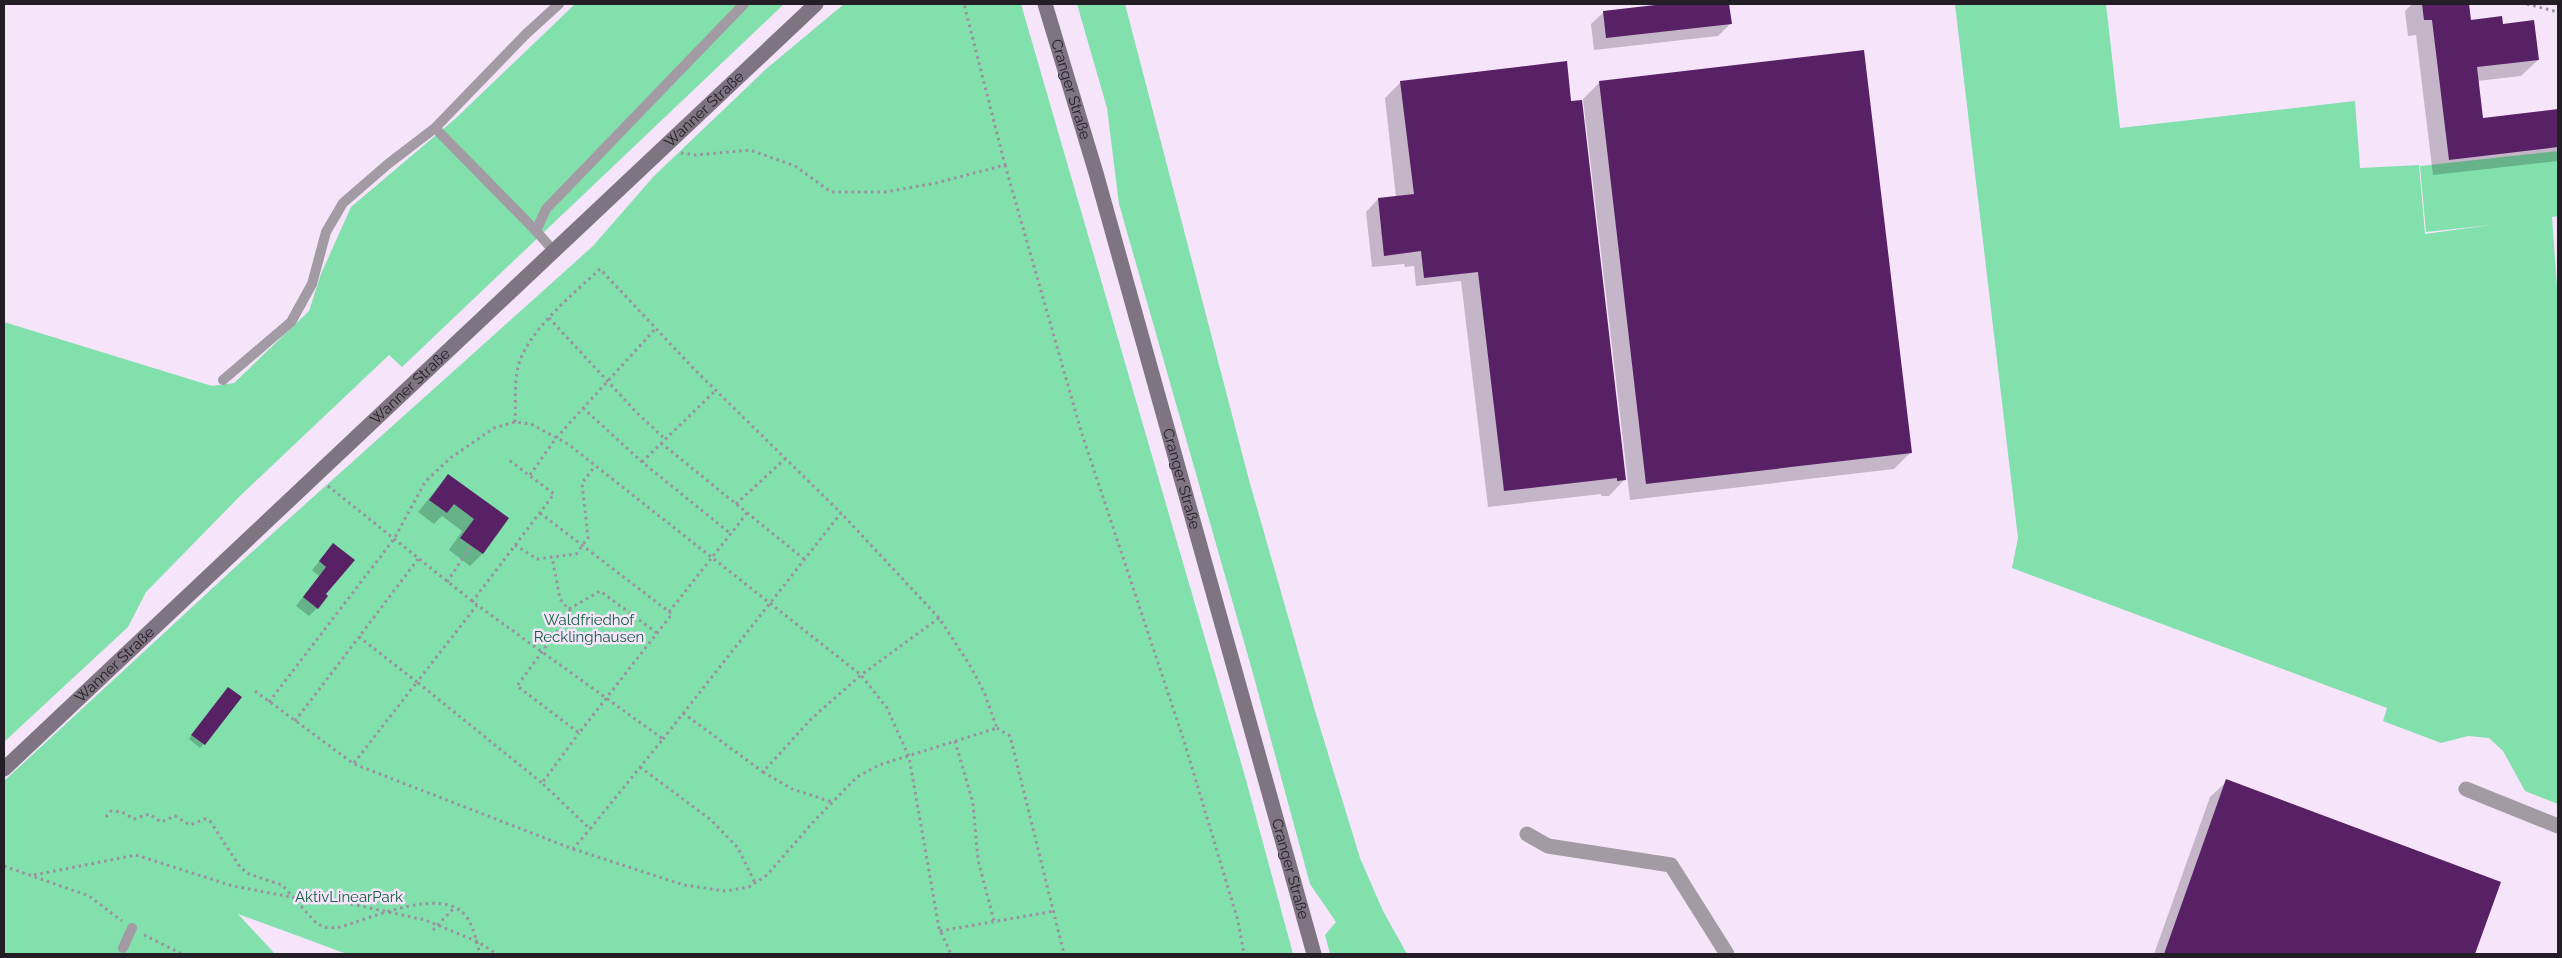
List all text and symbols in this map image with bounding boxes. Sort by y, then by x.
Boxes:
street label: Cranger Straße [1047,37,1094,142]
street label: Wanner Straße [661,67,748,151]
street label: Wanner Straße [367,344,454,428]
street label: Cranger Straße [1159,426,1204,531]
park label: Waldfriedhof Recklinghausen [534,611,644,646]
street label: Wanner Straße [71,623,158,707]
street label: Cranger Straße [1268,816,1313,921]
park label: AktivLinearPark [295,888,403,906]

